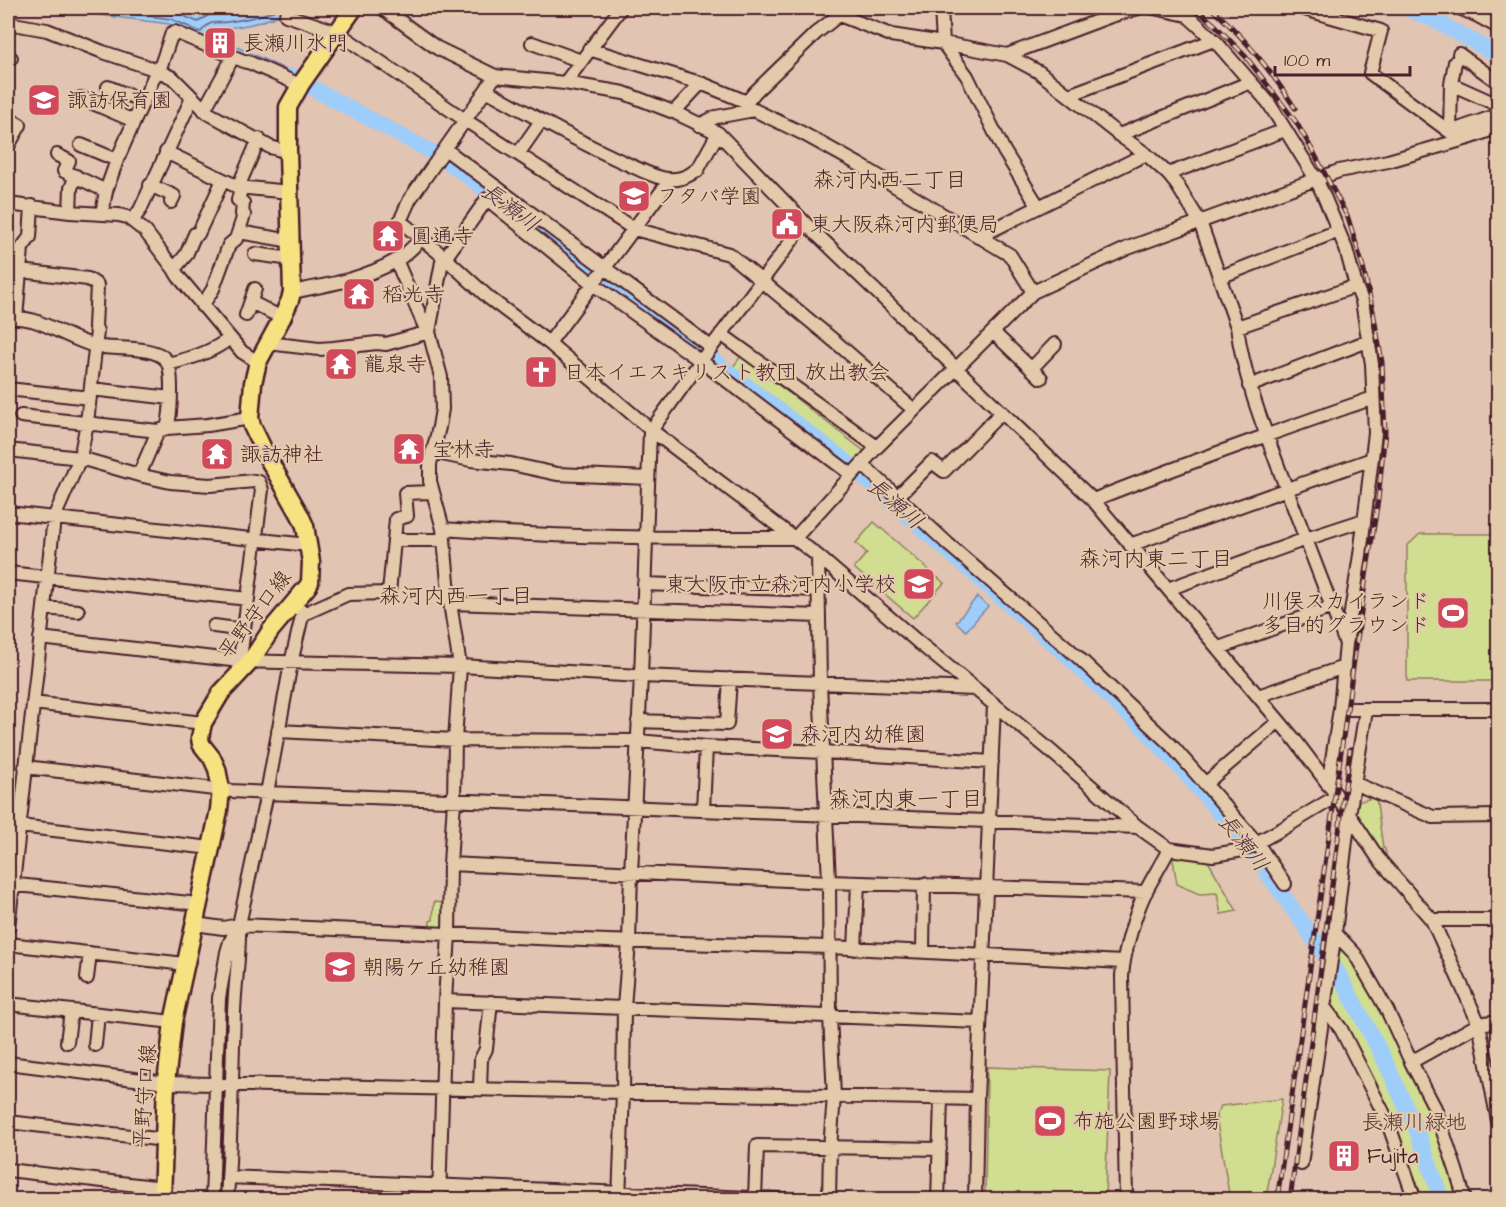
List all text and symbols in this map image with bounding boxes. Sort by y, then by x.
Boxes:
building icon: 長瀬川水門 [202,25,238,61]
place label: 長瀬川水門 [243,29,348,58]
scale bar [1275,39,1410,77]
text: 100 m [1284,48,1330,73]
school or university icon: 諏訪保育園 [26,82,62,118]
place label: 諏訪保育園 [67,86,172,115]
district label: 森河内西二丁目 [813,165,967,196]
water label: 長瀬川 [474,176,546,240]
school or university icon: フタバ学園 [616,178,652,214]
place label: フタバ学園 [657,182,762,211]
public building icon: 東大阪森河内郵便局 [769,206,805,242]
place label: 東大阪森河内郵便局 [810,210,999,239]
temple icon: 圓通寺 [370,218,406,254]
place label: 圓通寺 [411,222,474,251]
temple icon: 稻光寺 [341,276,377,312]
place label: 稻光寺 [382,280,445,309]
temple icon: 龍泉寺 [323,346,359,382]
place label: 龍泉寺 [364,350,427,379]
church icon: 日本イエスキリスト教団 放出教会 [523,354,559,390]
place label: 日本イエスキリスト教団 放出教会 [564,358,890,387]
temple icon: 宝林寺 [391,431,427,467]
place label: 宝林寺 [432,435,495,464]
temple icon: 諏訪神社 [199,436,235,472]
place label: 諏訪神社 [240,440,324,469]
water label: 長瀬川 [860,471,930,537]
district label: 森河内東二丁目 [1079,544,1233,575]
street label: 平野守口線 [212,564,298,666]
school or university icon: 東大阪市立森河内小学校 [901,566,937,602]
place label: 東大阪市立森河内小学校 [665,570,896,599]
district label: 森河内西一丁目 [379,581,533,612]
place label: 川俣スカイランド 多目的グラウンド [1262,587,1430,640]
sports icon: 川俣スカイランド 多目的グラウンド [1435,595,1471,631]
school or university icon: 森河内幼稚園 [759,716,795,752]
place label: 森河内幼稚園 [800,720,926,749]
district label: 森河内東一丁目 [829,784,983,815]
water label: 長瀬川 [1210,807,1276,879]
school or university icon: 朝陽ケ丘幼稚園 [322,949,358,985]
place label: 朝陽ケ丘幼稚園 [363,953,510,982]
street label: 平野守口線 [127,1043,163,1149]
sports icon: 布施公園野球場 [1032,1103,1068,1139]
place label: 布施公園野球場 [1073,1107,1220,1136]
park label: 長瀬川緑地 [1362,1108,1467,1137]
building icon: Fujita [1326,1138,1362,1174]
place label: Fujita [1367,1142,1419,1171]

